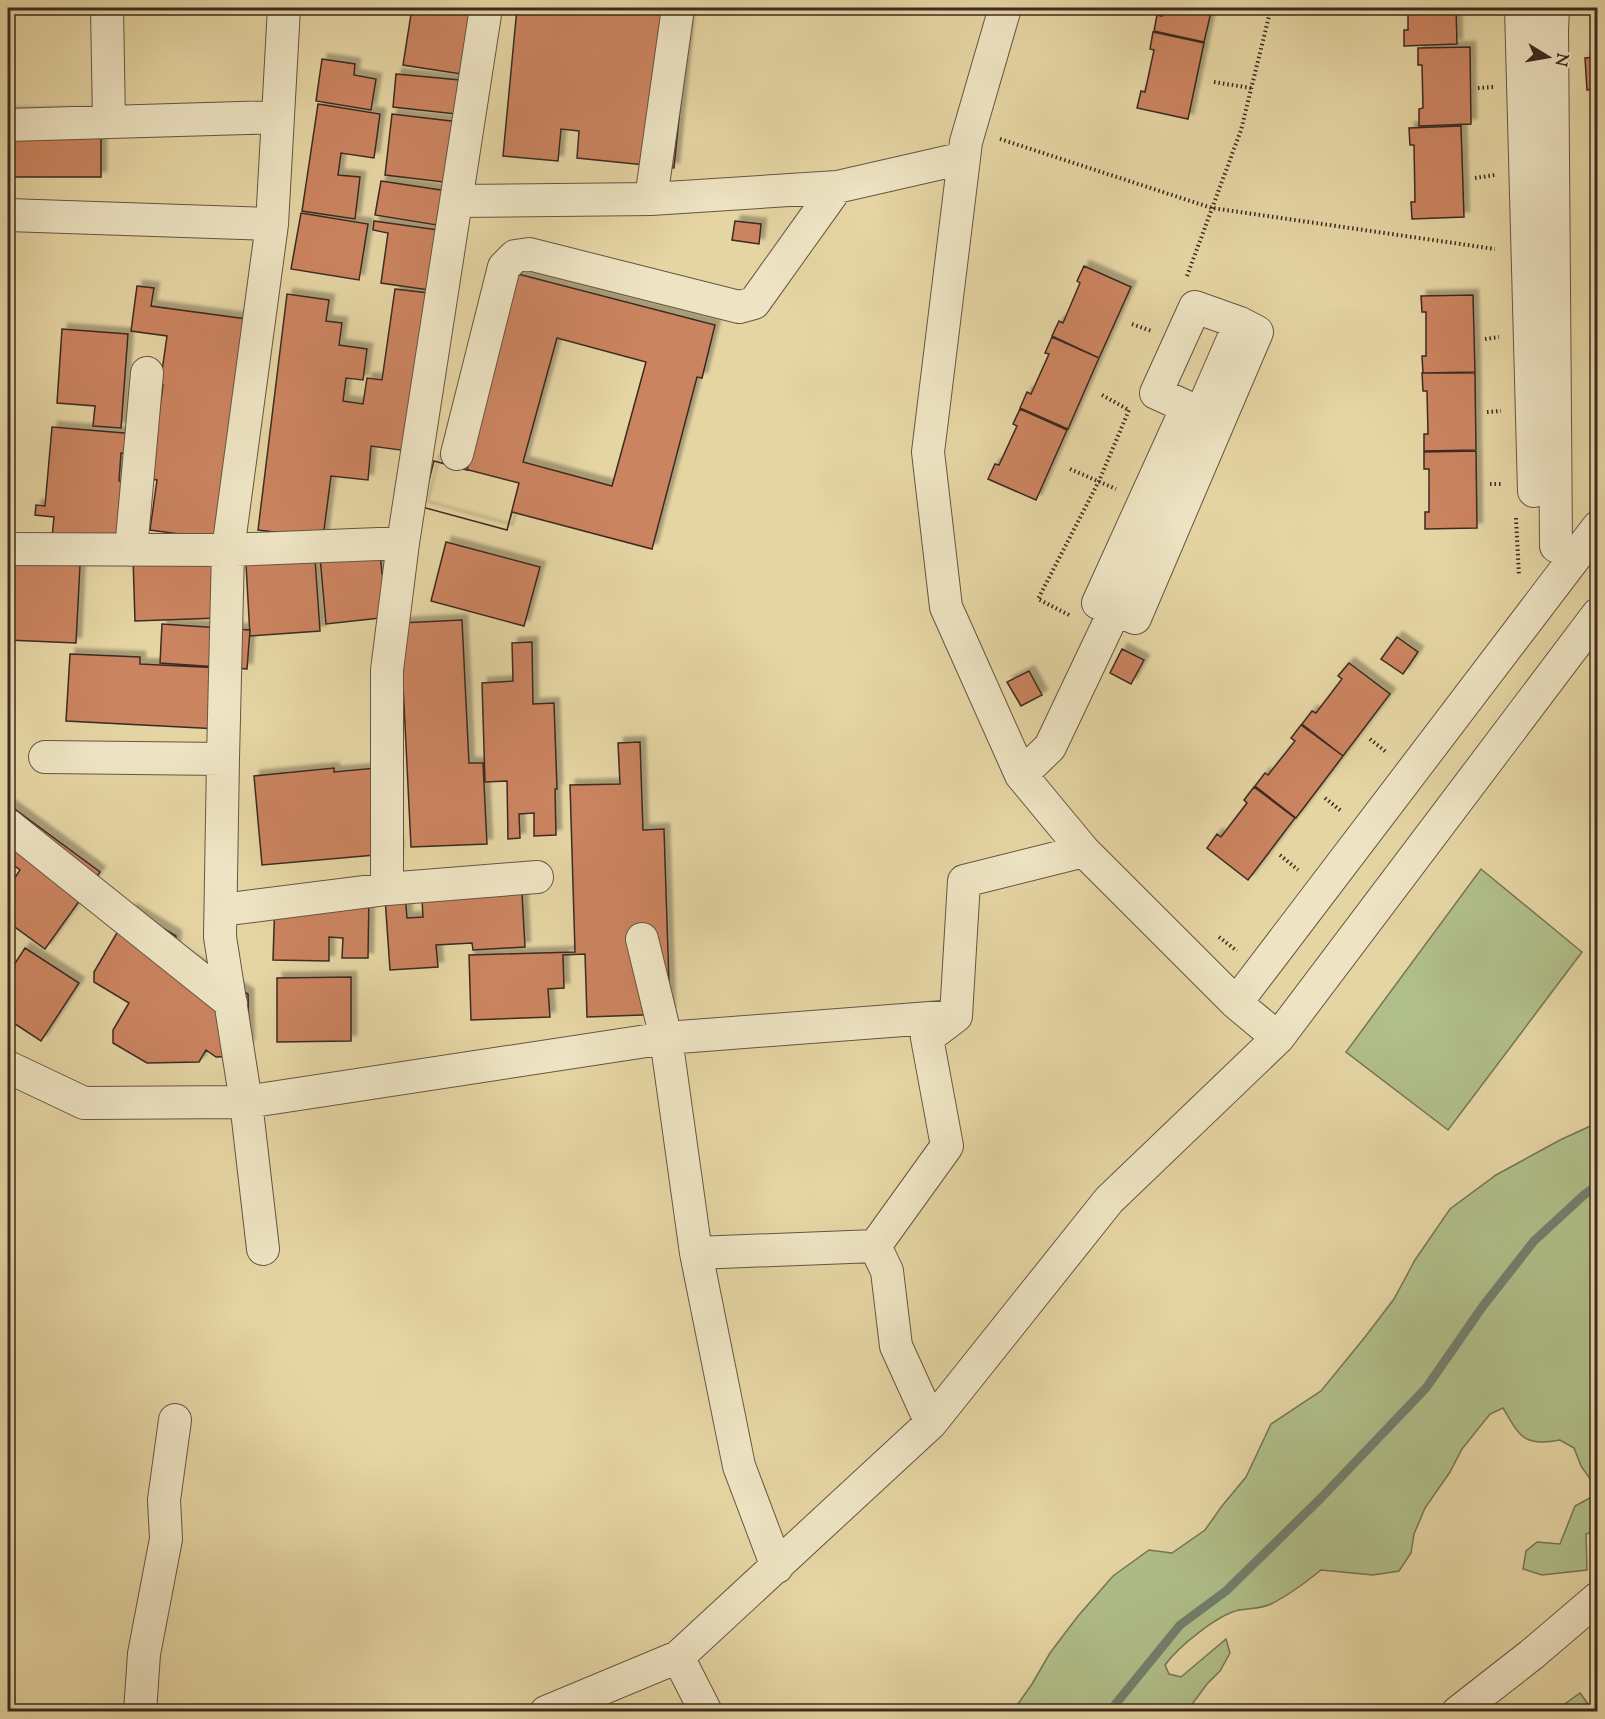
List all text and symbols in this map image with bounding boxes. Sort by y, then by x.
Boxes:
north arrow [1518,27,1578,87]
text: N [1548,51,1573,68]

